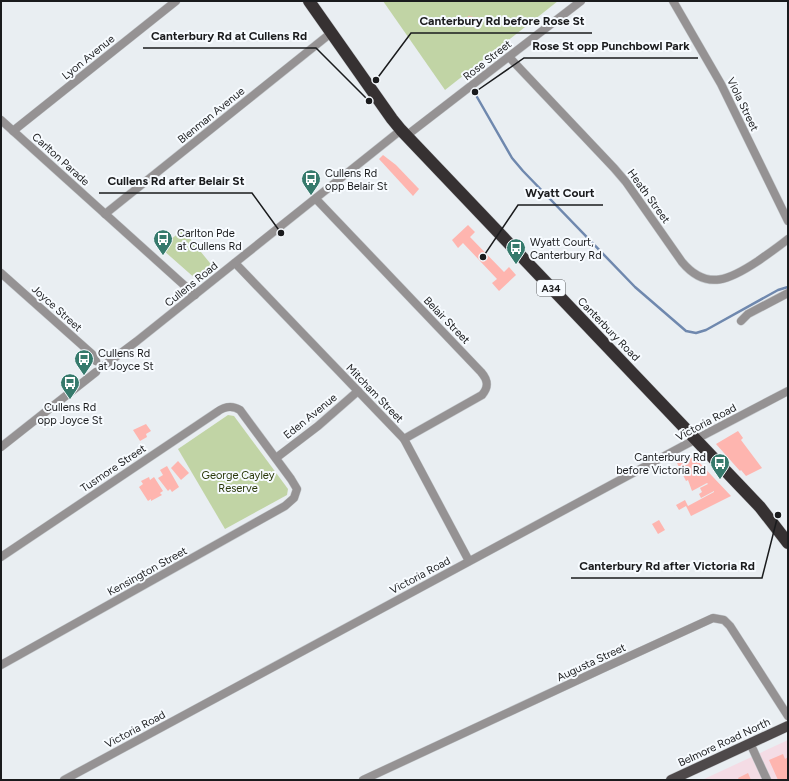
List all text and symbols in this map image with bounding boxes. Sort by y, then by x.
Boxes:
callout: Canterbury Rd before Rose St [411,9,592,33]
text: Canterbury Rd before Rose St [419,14,585,28]
callout: Canterbury Rd at Cullens Rd [143,24,316,48]
text: Canterbury Rd at Cullens Rd [151,29,307,43]
street label: Lyon Avenue [59,32,117,83]
callout: Rose St opp Punchbowl Park [524,34,698,58]
street label: Rose Street [460,37,514,83]
text: Rose St opp Punchbowl Park [532,39,690,53]
street label: Viola Street [724,75,761,133]
street label: Blenman Avenue [175,84,247,146]
street label: Carlton Parade [29,130,92,189]
place label: Cullens Rd opp Belair St [325,167,388,193]
street label: Heath Street [625,167,673,226]
bus stop icon: Cullens Rd opp Belair St [300,168,322,196]
callout: Cullens Rd after Belair St [99,169,252,193]
text: Cullens Rd after Belair St [108,174,245,188]
callout: Wyatt Court [518,181,603,205]
text: Wyatt Court [525,186,595,200]
place label: Carlton Pde at Cullens Rd [177,227,242,253]
bus stop icon: Carlton Pde at Cullens Rd [152,228,174,256]
place label: Wyatt Court, Canterbury Rd [530,236,602,262]
bus stop icon: Wyatt Court, Canterbury Rd [505,237,527,265]
street label: Cullens Road [162,259,220,310]
road number: A34 [537,280,565,296]
street label: Joyce Street [29,282,84,334]
street label: Belair Street [421,294,472,347]
street label: Canterbury Road [575,295,642,364]
place label: Cullens Rd at Joyce St [98,347,154,373]
bus stop icon: Cullens Rd at Joyce St [73,348,95,376]
street label: Mitcham Street [343,361,406,425]
bus stop icon: Cullens Rd opp Joyce St [59,372,81,400]
street label: Eden Avenue [281,391,340,442]
place label: Cullens Rd opp Joyce St [37,401,103,427]
street label: Victoria Road [674,401,739,444]
street label: Tusmore Street [78,442,148,495]
place label: Canterbury Rd before Victoria Rd [616,451,706,477]
bus stop icon: Canterbury Rd before Victoria Rd [709,452,731,480]
park label: George Cayley Reserve [202,469,275,495]
street label: Kensington Street [105,544,189,599]
street label: Victoria Road [388,554,453,597]
callout: Canterbury Rd after Victoria Rd [571,554,762,578]
text: Canterbury Rd after Victoria Rd [579,559,755,573]
street label: Augusta Street [555,641,628,684]
street label: Victoria Road [103,708,168,751]
street label: Belmore Road North [676,715,772,770]

